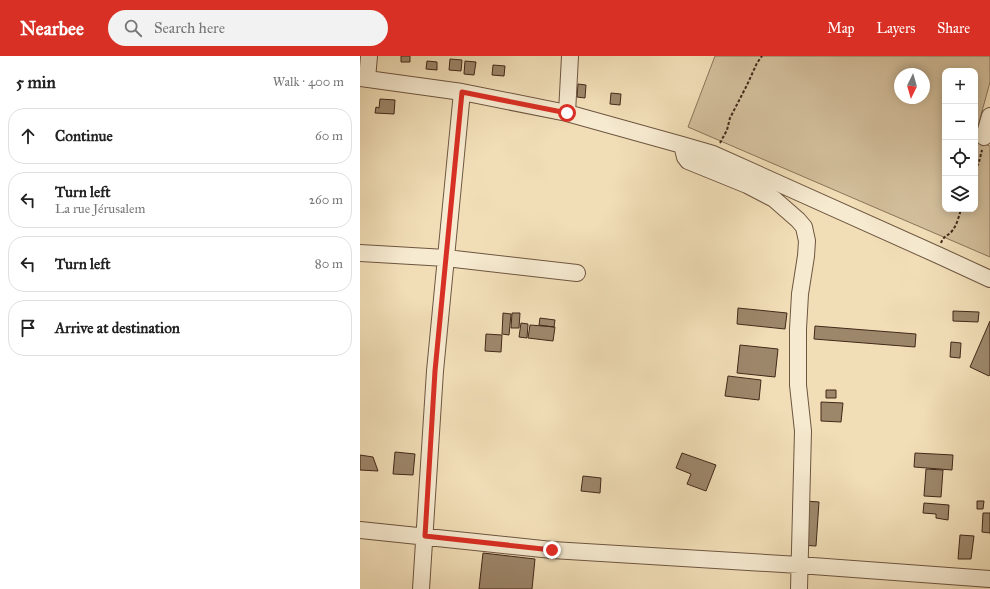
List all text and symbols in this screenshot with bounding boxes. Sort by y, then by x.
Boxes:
search box [108,10,388,46]
text: Nearbee [20,17,84,40]
icon: search [122,17,144,39]
text: Search here [154,19,225,37]
text: Map [827,20,855,37]
text: Layers [877,20,915,37]
text: Share [937,20,970,37]
north arrow [894,68,930,104]
map controls [942,68,978,212]
button: + [942,68,978,104]
text: 5 min [16,72,56,93]
text: Walk · 400 m [273,74,344,90]
route start [558,104,576,122]
button: − [942,104,978,140]
icon: ahead [17,125,39,147]
text: Continue [55,127,113,145]
text: 60 m [315,128,343,144]
button: locate [942,140,978,176]
button: layers [942,176,978,212]
text: Turn left [55,183,111,201]
icon: left [17,189,39,211]
text: 260 m [309,192,343,208]
text: La rue Jérusalem [55,201,145,217]
icon: left [17,253,39,275]
text: Turn left [55,255,111,273]
text: 80 m [315,256,343,272]
icon: arrive [17,317,39,339]
text: Arrive at destination [55,319,180,337]
route end [543,541,561,559]

